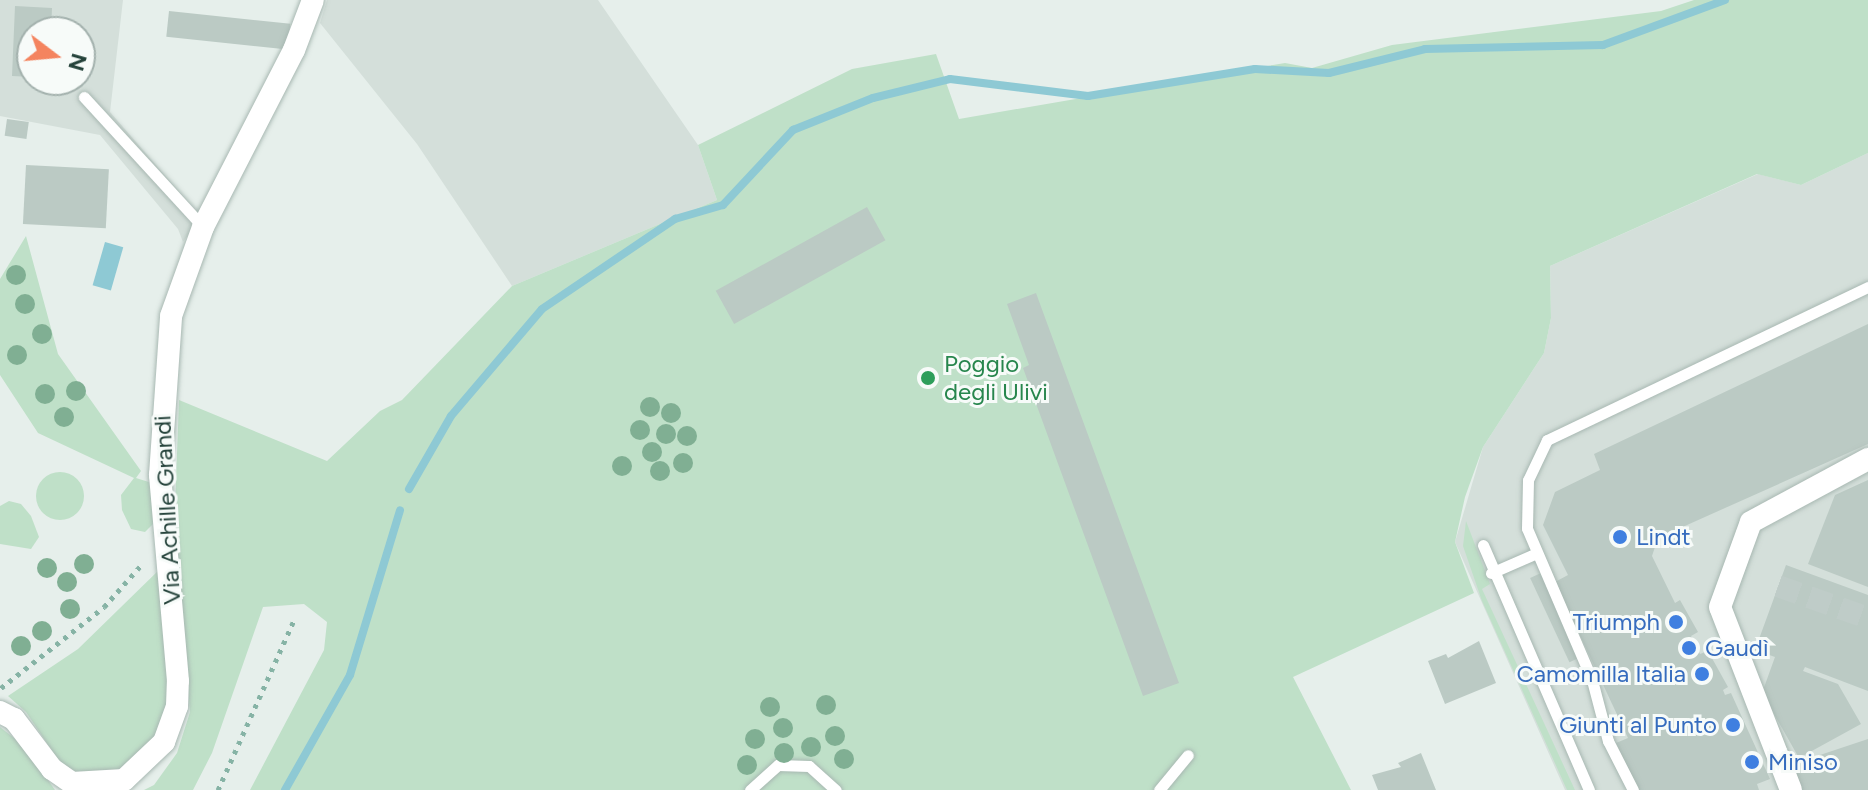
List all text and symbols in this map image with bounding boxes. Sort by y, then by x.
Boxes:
north arrow [16,16,96,96]
text: N [62,50,93,74]
place label: Poggio degli Ulivi [944,350,1048,406]
marker: Poggio degli Ulivi [919,369,937,387]
street label: Via Achille Grandi [148,415,186,605]
place label: Lindt [1636,523,1691,551]
marker: Lindt [1611,528,1629,546]
place label: Triumph [1573,608,1660,636]
marker: Triumph [1667,613,1685,631]
place label: Gaudì [1705,634,1769,662]
marker: Gaudì [1680,639,1698,657]
place label: Camomilla Italia [1517,660,1686,688]
marker: Camomilla Italia [1693,665,1711,683]
place label: Giunti al Punto [1559,711,1717,739]
marker: Giunti al Punto [1724,716,1742,734]
place label: Miniso [1768,748,1838,776]
marker: Miniso [1743,753,1761,771]

